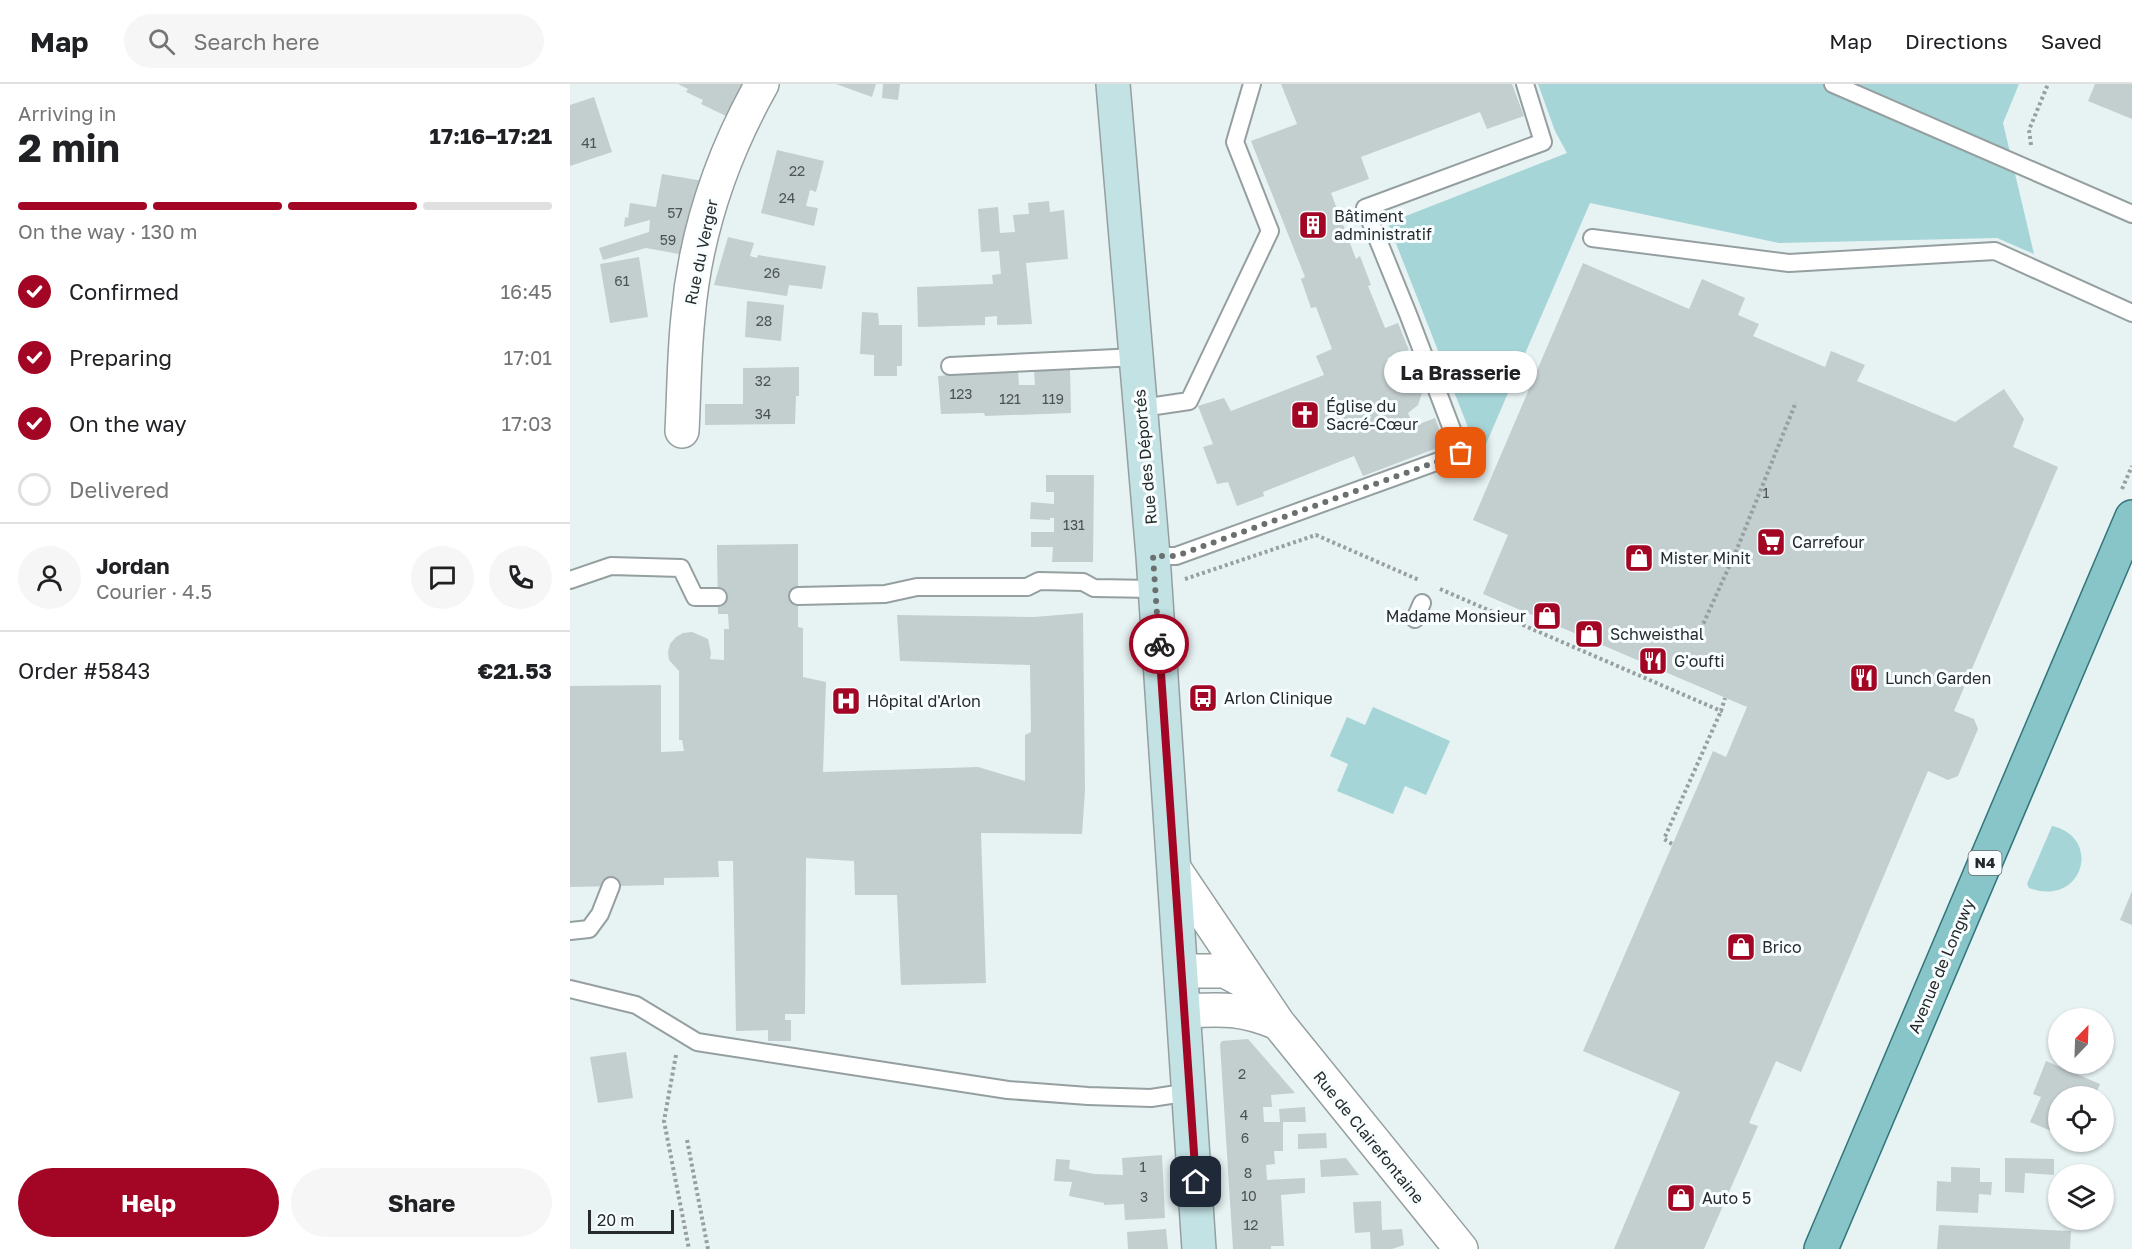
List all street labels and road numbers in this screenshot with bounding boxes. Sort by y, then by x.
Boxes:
street label: Rue du Verger [680,197,722,307]
street label: Rue des Déportés [1129,389,1161,525]
road number: N4 [1968,851,2002,875]
street label: Avenue de Longwy [1904,896,1978,1036]
street label: Rue de Clairefontaine [1309,1067,1429,1207]

